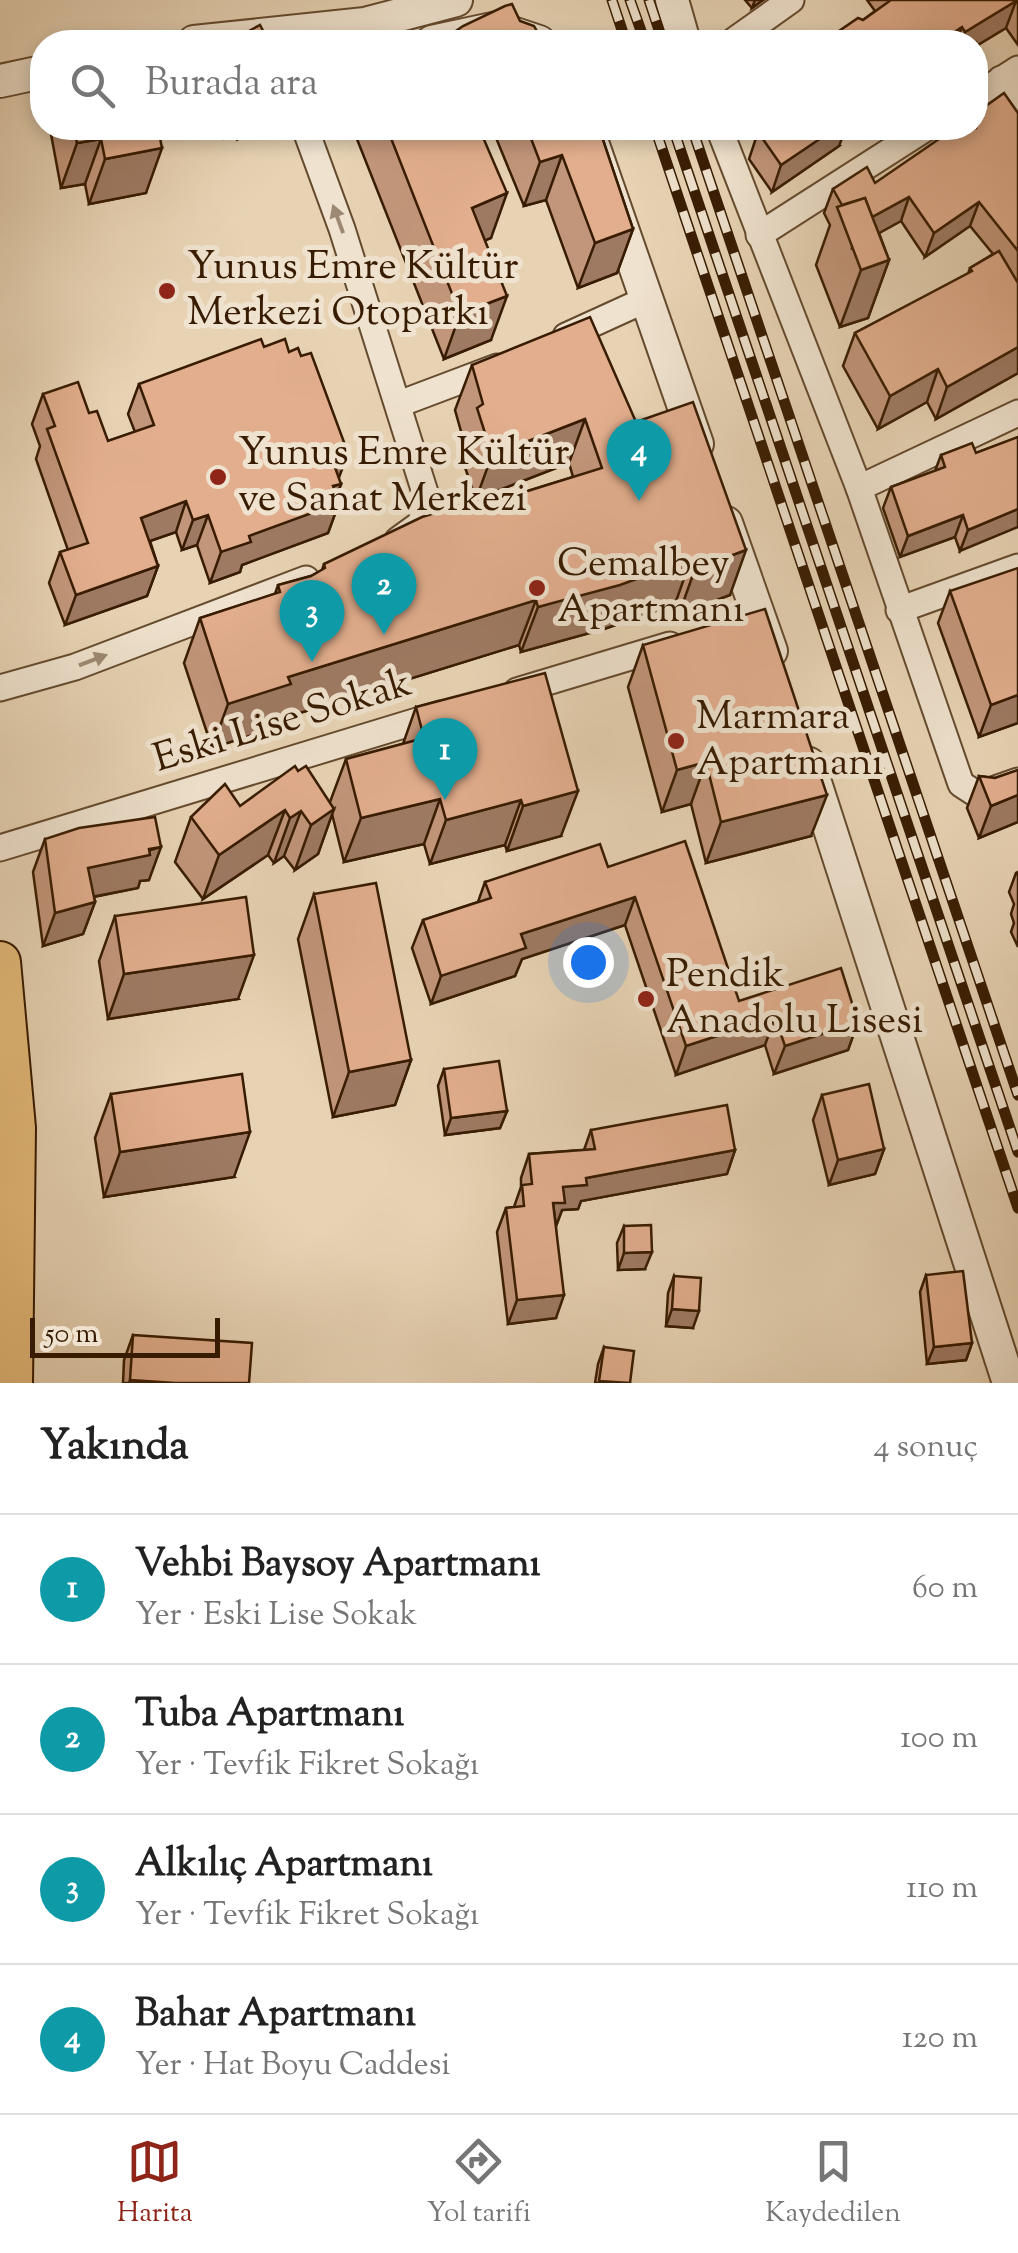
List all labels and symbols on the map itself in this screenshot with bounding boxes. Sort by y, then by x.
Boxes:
one-way arrow [330,204,345,234]
place label: Yunus Emre Kültür Merkezi Otoparkı [187,240,518,343]
marker: Yunus Emre Kültür Merkezi Otoparkı [156,280,178,302]
pin: 4 [606,418,672,501]
place label: Yunus Emre Kültür ve Sanat Merkezi [238,426,569,529]
marker: Yunus Emre Kültür ve Sanat Merkezi [207,466,229,488]
place label: Cemalbey Apartmanı [557,537,744,640]
pin: 2 [352,552,416,635]
marker: Cemalbey Apartmanı [526,577,548,599]
pin: 3 [280,580,344,662]
one-way arrow [79,652,109,667]
street label: Eski Lise Sokak [147,657,419,789]
place label: Marmara Apartmanı [696,690,883,793]
pin: 1 [412,718,478,800]
marker: Marmara Apartmanı [665,730,687,752]
your location [563,937,614,988]
place label: Pendik Anadolu Lisesi [666,948,923,1051]
marker: Pendik Anadolu Lisesi [635,988,657,1010]
scale bar [30,1313,220,1358]

